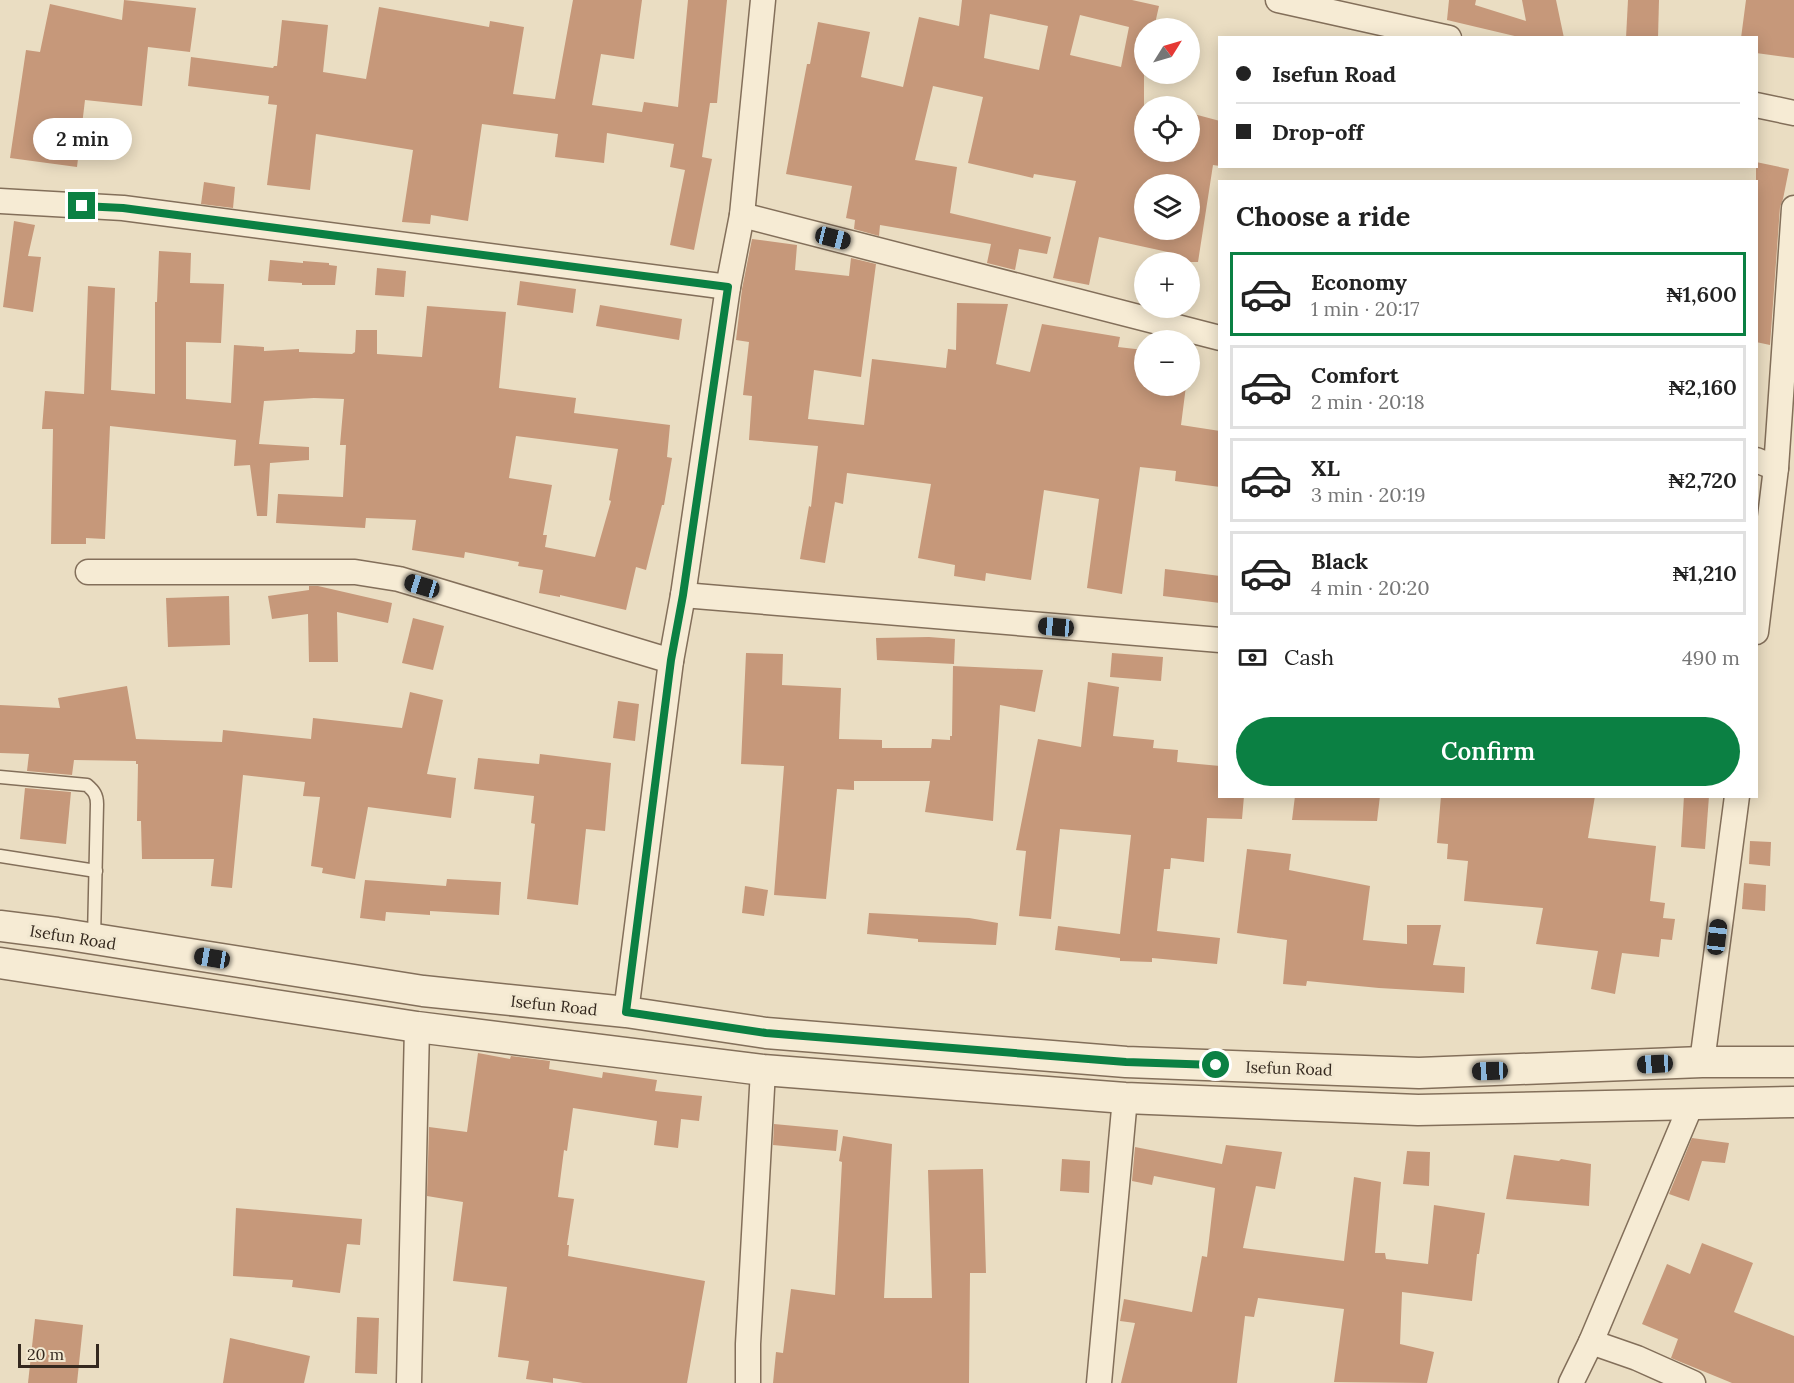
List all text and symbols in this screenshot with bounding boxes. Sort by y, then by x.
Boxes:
north arrow [1134,18,1200,84]
map controls [1134,18,1200,396]
text: Isefun Road [1272,60,1396,88]
button: locate [1134,96,1200,162]
text: Drop-off [1272,118,1364,146]
callout: 2 min [32,119,132,161]
text: 2 min [56,126,109,151]
button: layers [1134,174,1200,240]
route end [68,192,95,219]
text: Choose a ride [1236,199,1410,233]
car [813,225,853,251]
button: + [1134,252,1200,318]
icon: car [1239,267,1293,321]
text: Economy [1311,268,1407,296]
text: ₦1,600 [1667,280,1737,308]
text: 1 min · 20:17 [1311,296,1419,321]
button: − [1134,330,1200,396]
icon: car [1239,360,1293,414]
text: Comfort [1311,361,1399,389]
text: ₦2,160 [1669,373,1737,401]
text: 2 min · 20:18 [1311,389,1425,414]
icon: car [1239,453,1293,507]
text: XL [1311,454,1340,482]
text: ₦2,720 [1669,466,1737,494]
text: 3 min · 20:19 [1311,482,1426,507]
icon: car [1239,546,1293,600]
text: Black [1311,547,1368,575]
text: ₦1,210 [1673,559,1737,587]
car [402,572,442,600]
text: 4 min · 20:20 [1311,575,1430,600]
car [1037,616,1075,638]
icon: cash [1236,641,1269,674]
text: Cash [1284,643,1334,671]
text: 490 m [1682,645,1740,670]
button: Confirm [1236,717,1740,786]
car [1706,918,1728,956]
street label: Isefun Road [28,920,118,954]
car [193,946,231,970]
street label: Isefun Road [510,990,599,1020]
route start [1202,1051,1229,1078]
car [1637,1054,1673,1074]
street label: Isefun Road [1245,1056,1333,1080]
car [1472,1061,1508,1081]
scale bar [18,1341,99,1368]
text: 20 m [27,1344,64,1364]

